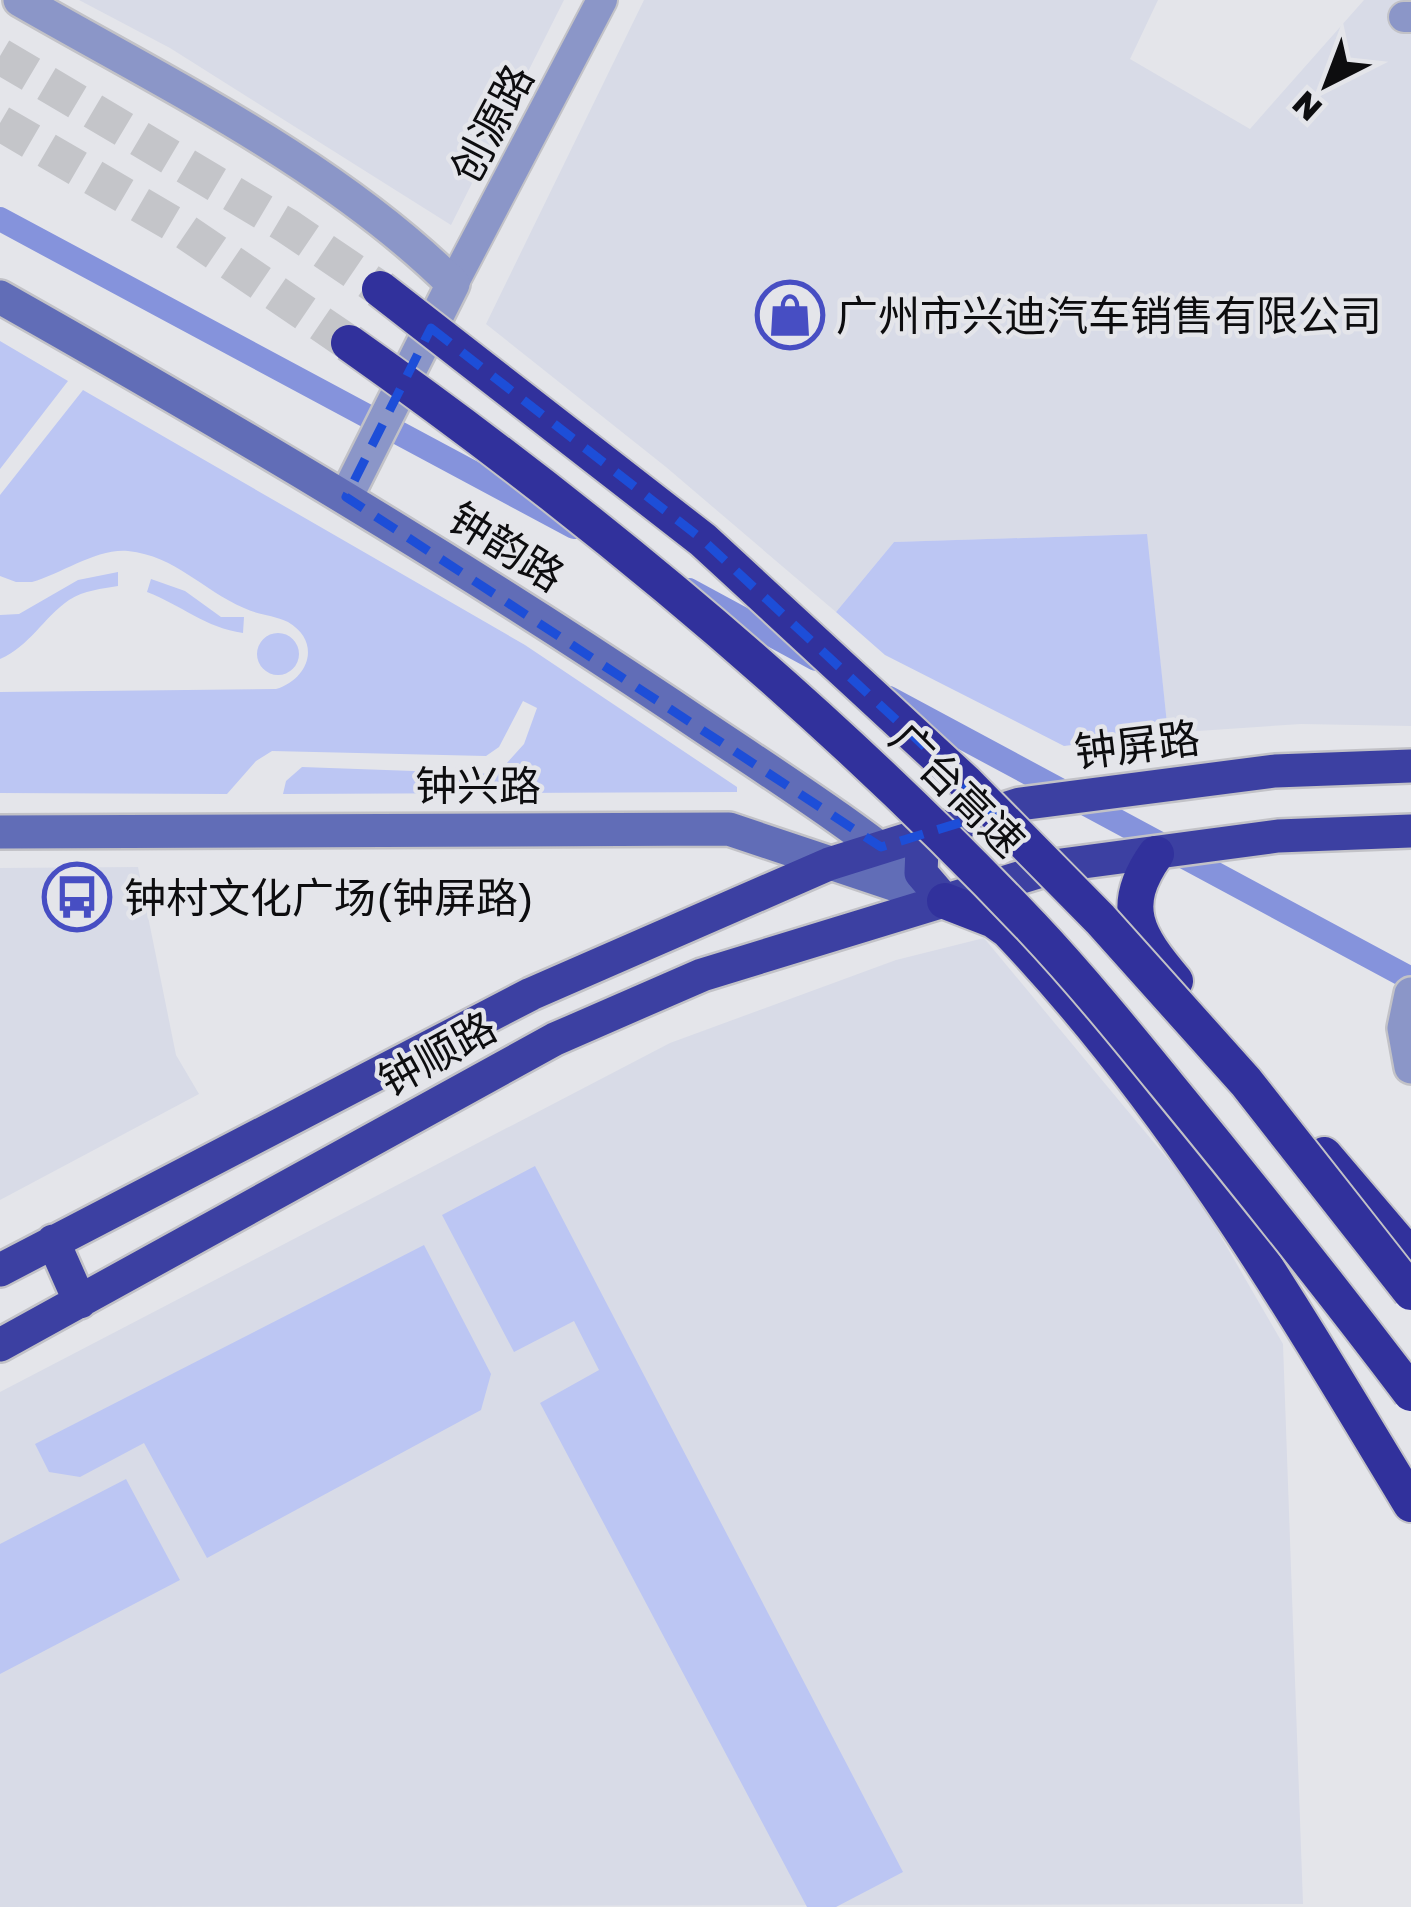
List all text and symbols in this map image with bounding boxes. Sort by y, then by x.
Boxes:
north arrow [1267,24,1387,144]
street label: 创源路 [439,56,543,190]
text: N [1284,84,1329,130]
shop icon: 广州市兴迪汽车销售有限公司 [755,280,825,350]
place label: 广州市兴迪汽车销售有限公司 [836,290,1382,340]
street label: 钟韵路 [440,491,574,601]
street label: 广台高速 [881,712,1035,866]
street label: 钟屏路 [1071,712,1203,776]
street label: 钟兴路 [415,760,541,810]
bus stop icon: 钟村文化广场(钟屏路) [42,862,112,932]
place label: 钟村文化广场(钟屏路) [124,872,534,922]
street label: 钟顺路 [370,1001,504,1105]

